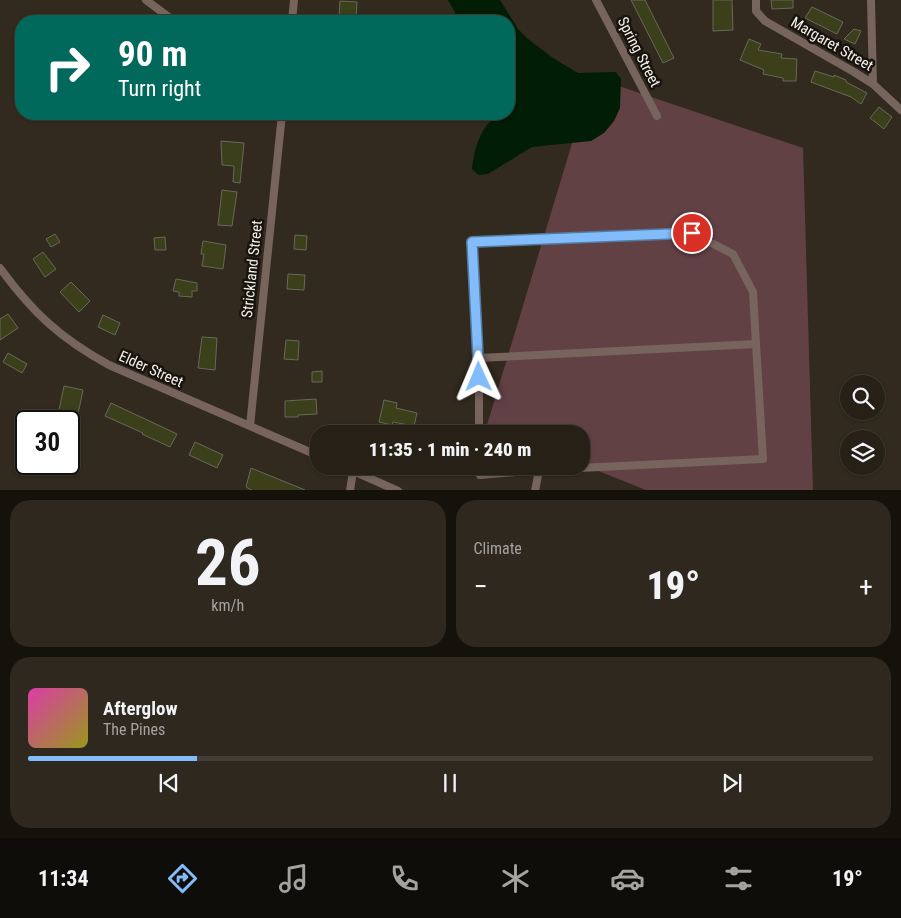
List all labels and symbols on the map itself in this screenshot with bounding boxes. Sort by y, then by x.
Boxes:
street label: Margaret Street [788,13,876,75]
street label: Spring Street [614,14,664,90]
pin [671,212,713,254]
street label: Strickland Street [238,219,266,319]
street label: Elder Street [116,347,186,391]
position arrow [452,350,504,402]
speed limit sign: 30 [15,410,80,475]

